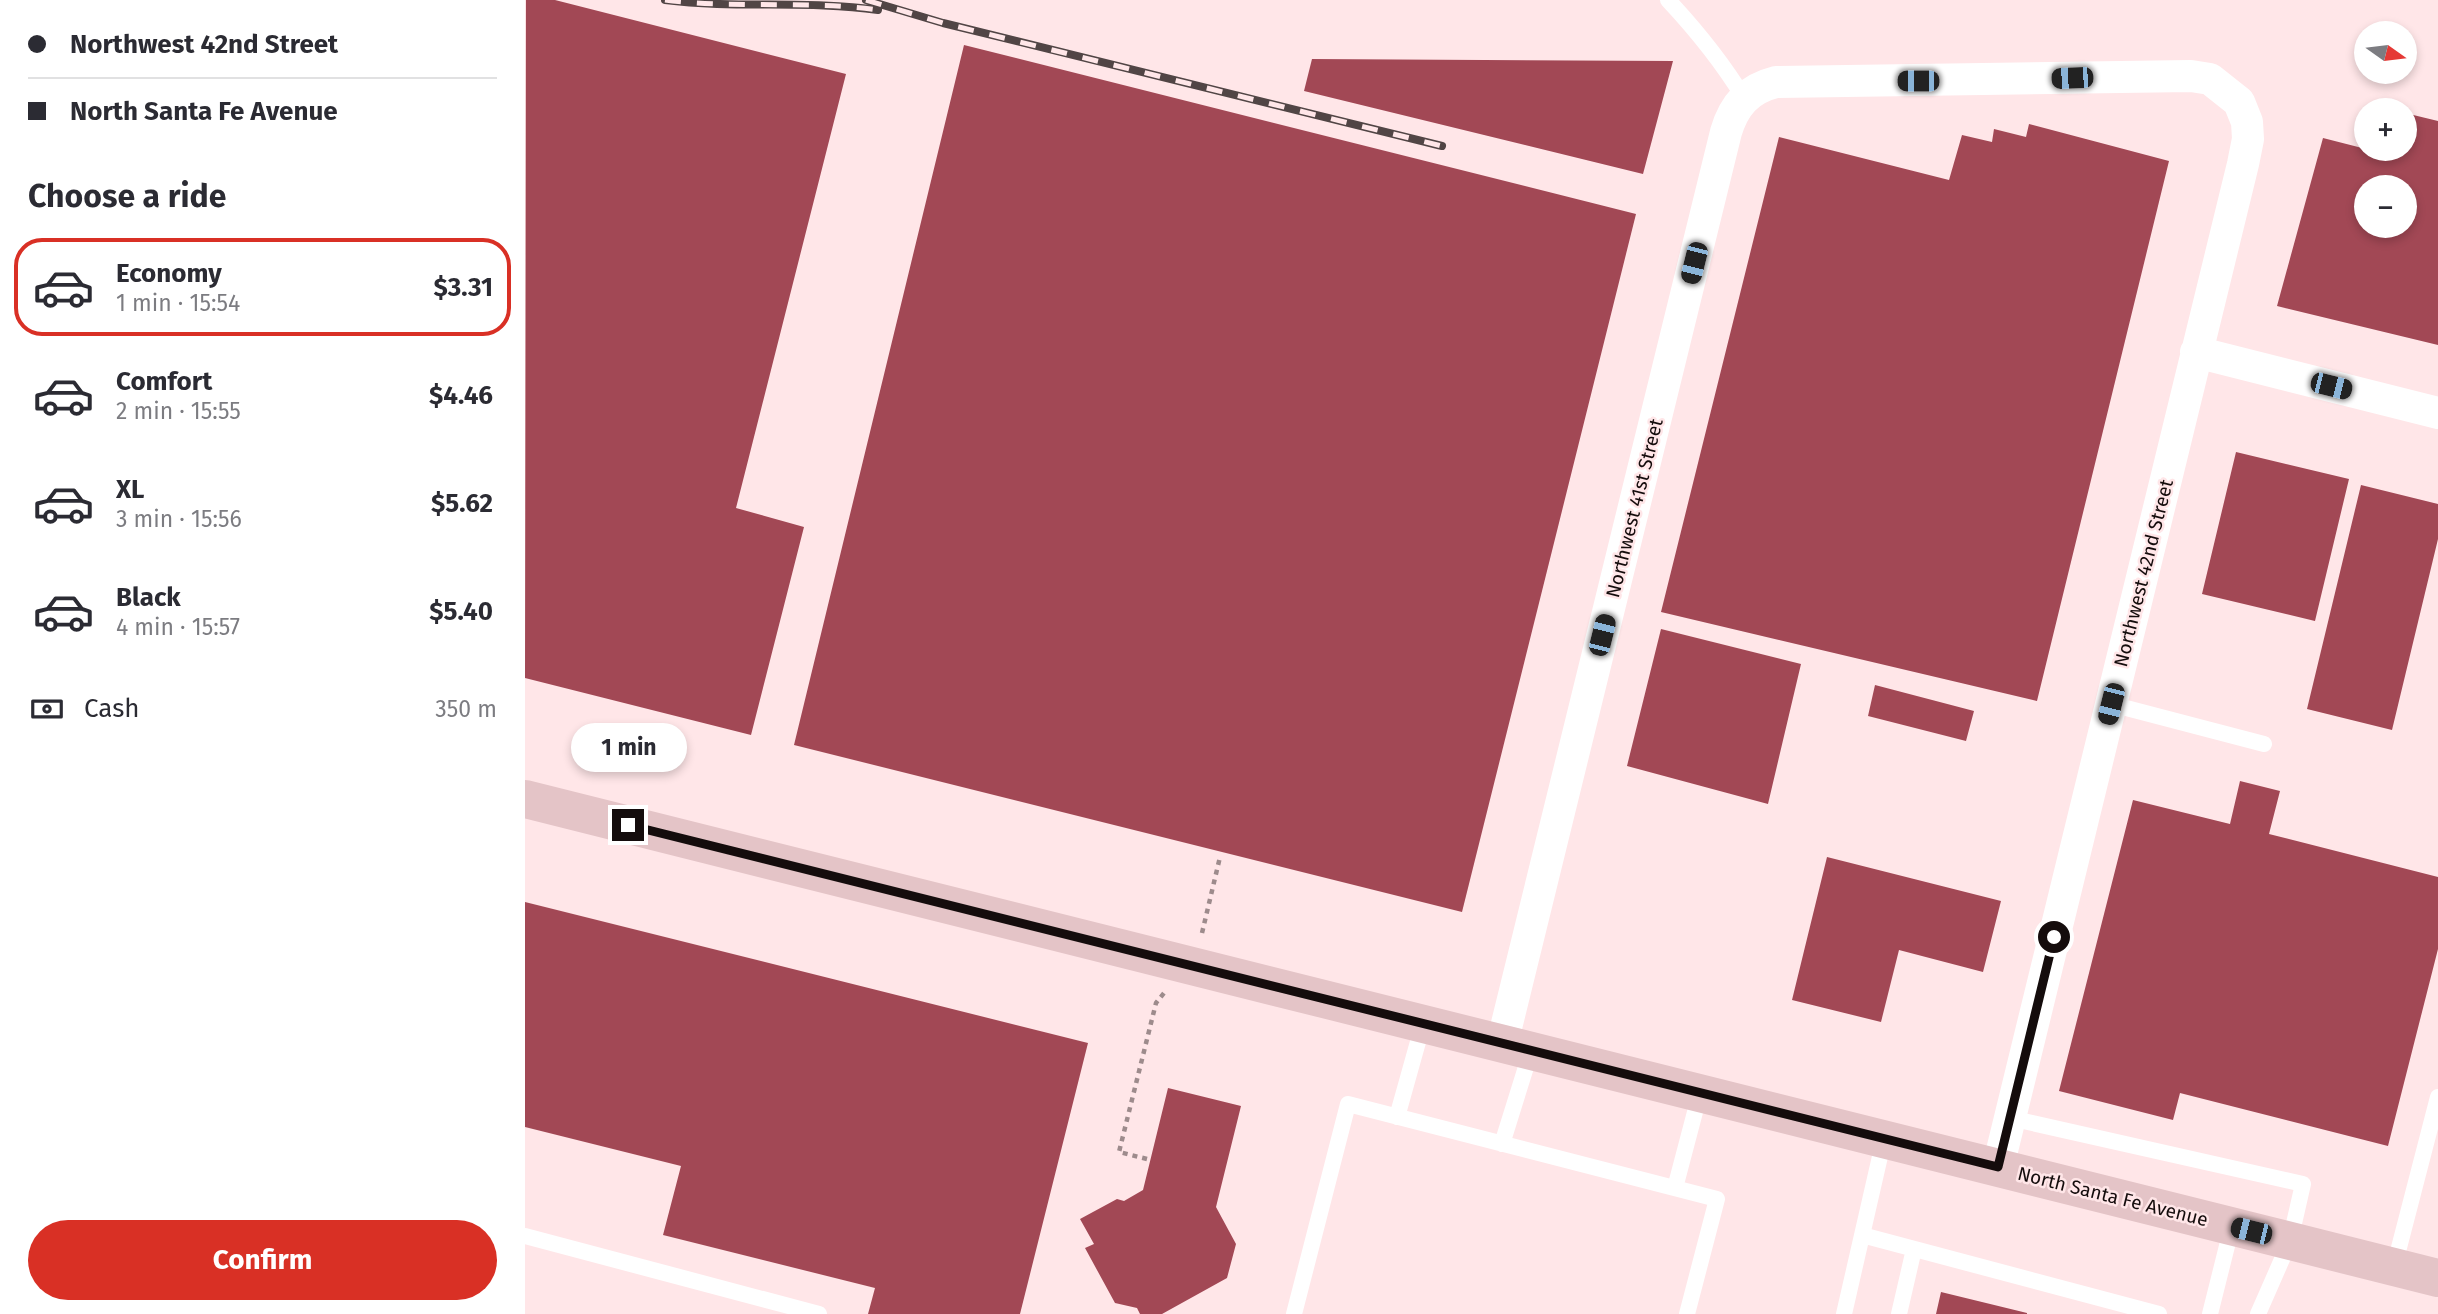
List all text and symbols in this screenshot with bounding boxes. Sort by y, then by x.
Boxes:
north arrow [2354,21,2417,84]
map controls [2354,21,2417,238]
text: Northwest 42nd Street [70,29,338,60]
car [2051,67,2094,89]
car [1898,71,1940,92]
text: North Santa Fe Avenue [70,96,338,127]
button: + [2354,98,2417,161]
button: − [2354,175,2417,238]
text: Choose a ride [28,177,226,215]
car [1679,240,1710,286]
icon: car [32,256,95,319]
text: Economy [116,258,222,289]
text: $3.31 [434,272,493,303]
text: 1 min · 15:54 [116,289,240,317]
icon: car [32,364,95,427]
text: Comfort [116,366,212,397]
car [2309,371,2354,401]
text: $4.46 [429,380,493,411]
text: 2 min · 15:55 [116,397,241,425]
street label: Northwest 41st Street [1601,416,1668,600]
icon: car [32,472,95,535]
text: XL [116,474,144,505]
street label: Northwest 42nd Street [2109,477,2178,669]
text: $5.62 [431,488,493,519]
text: 3 min · 15:56 [116,505,242,533]
icon: car [32,580,95,643]
text: Black [116,582,181,613]
text: $5.40 [429,596,493,627]
car [1587,612,1618,658]
text: 4 min · 15:57 [116,613,240,641]
car [2096,681,2127,727]
icon: cash [28,690,66,728]
text: Cash [84,693,140,724]
text: 350 m [435,695,497,723]
callout: 1 min [570,724,686,772]
text: 1 min [601,733,657,761]
route end [612,809,644,841]
route start [2038,921,2070,953]
street label: North Santa Fe Avenue [2015,1162,2210,1231]
car [2229,1216,2274,1246]
button: Confirm [28,1220,497,1300]

